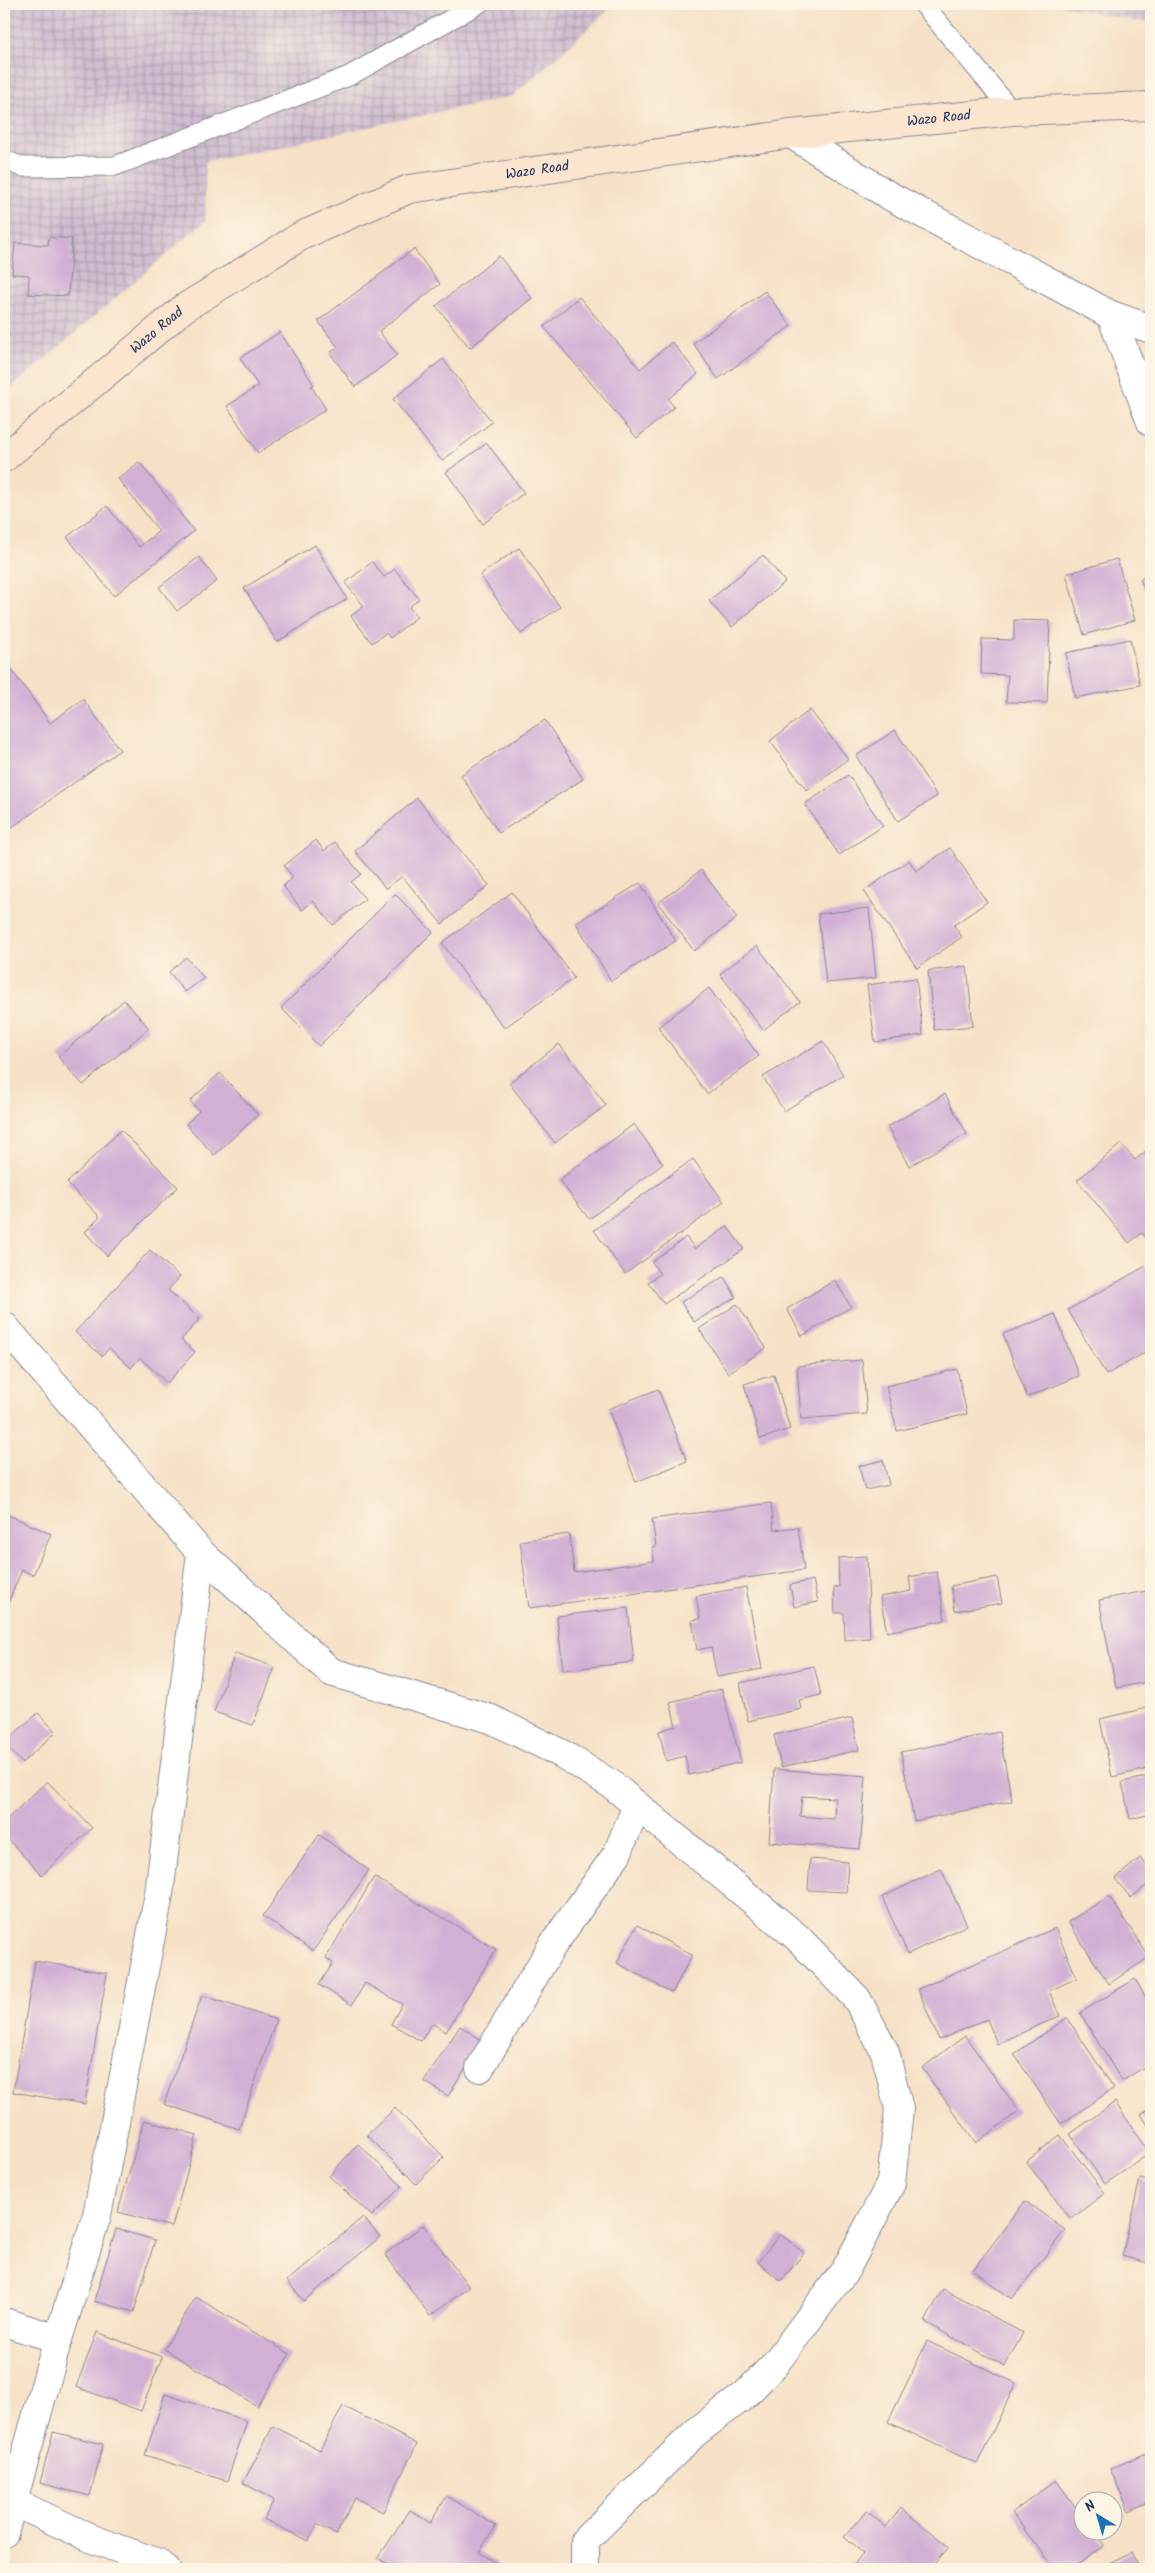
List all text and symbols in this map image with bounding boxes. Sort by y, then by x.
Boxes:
street label: Wazo Road [906,104,973,133]
street label: Wazo Road [504,155,571,186]
street label: Wazo Road [125,301,189,359]
north arrow [1072,2490,1122,2540]
text: N [1080,2495,1101,2518]

